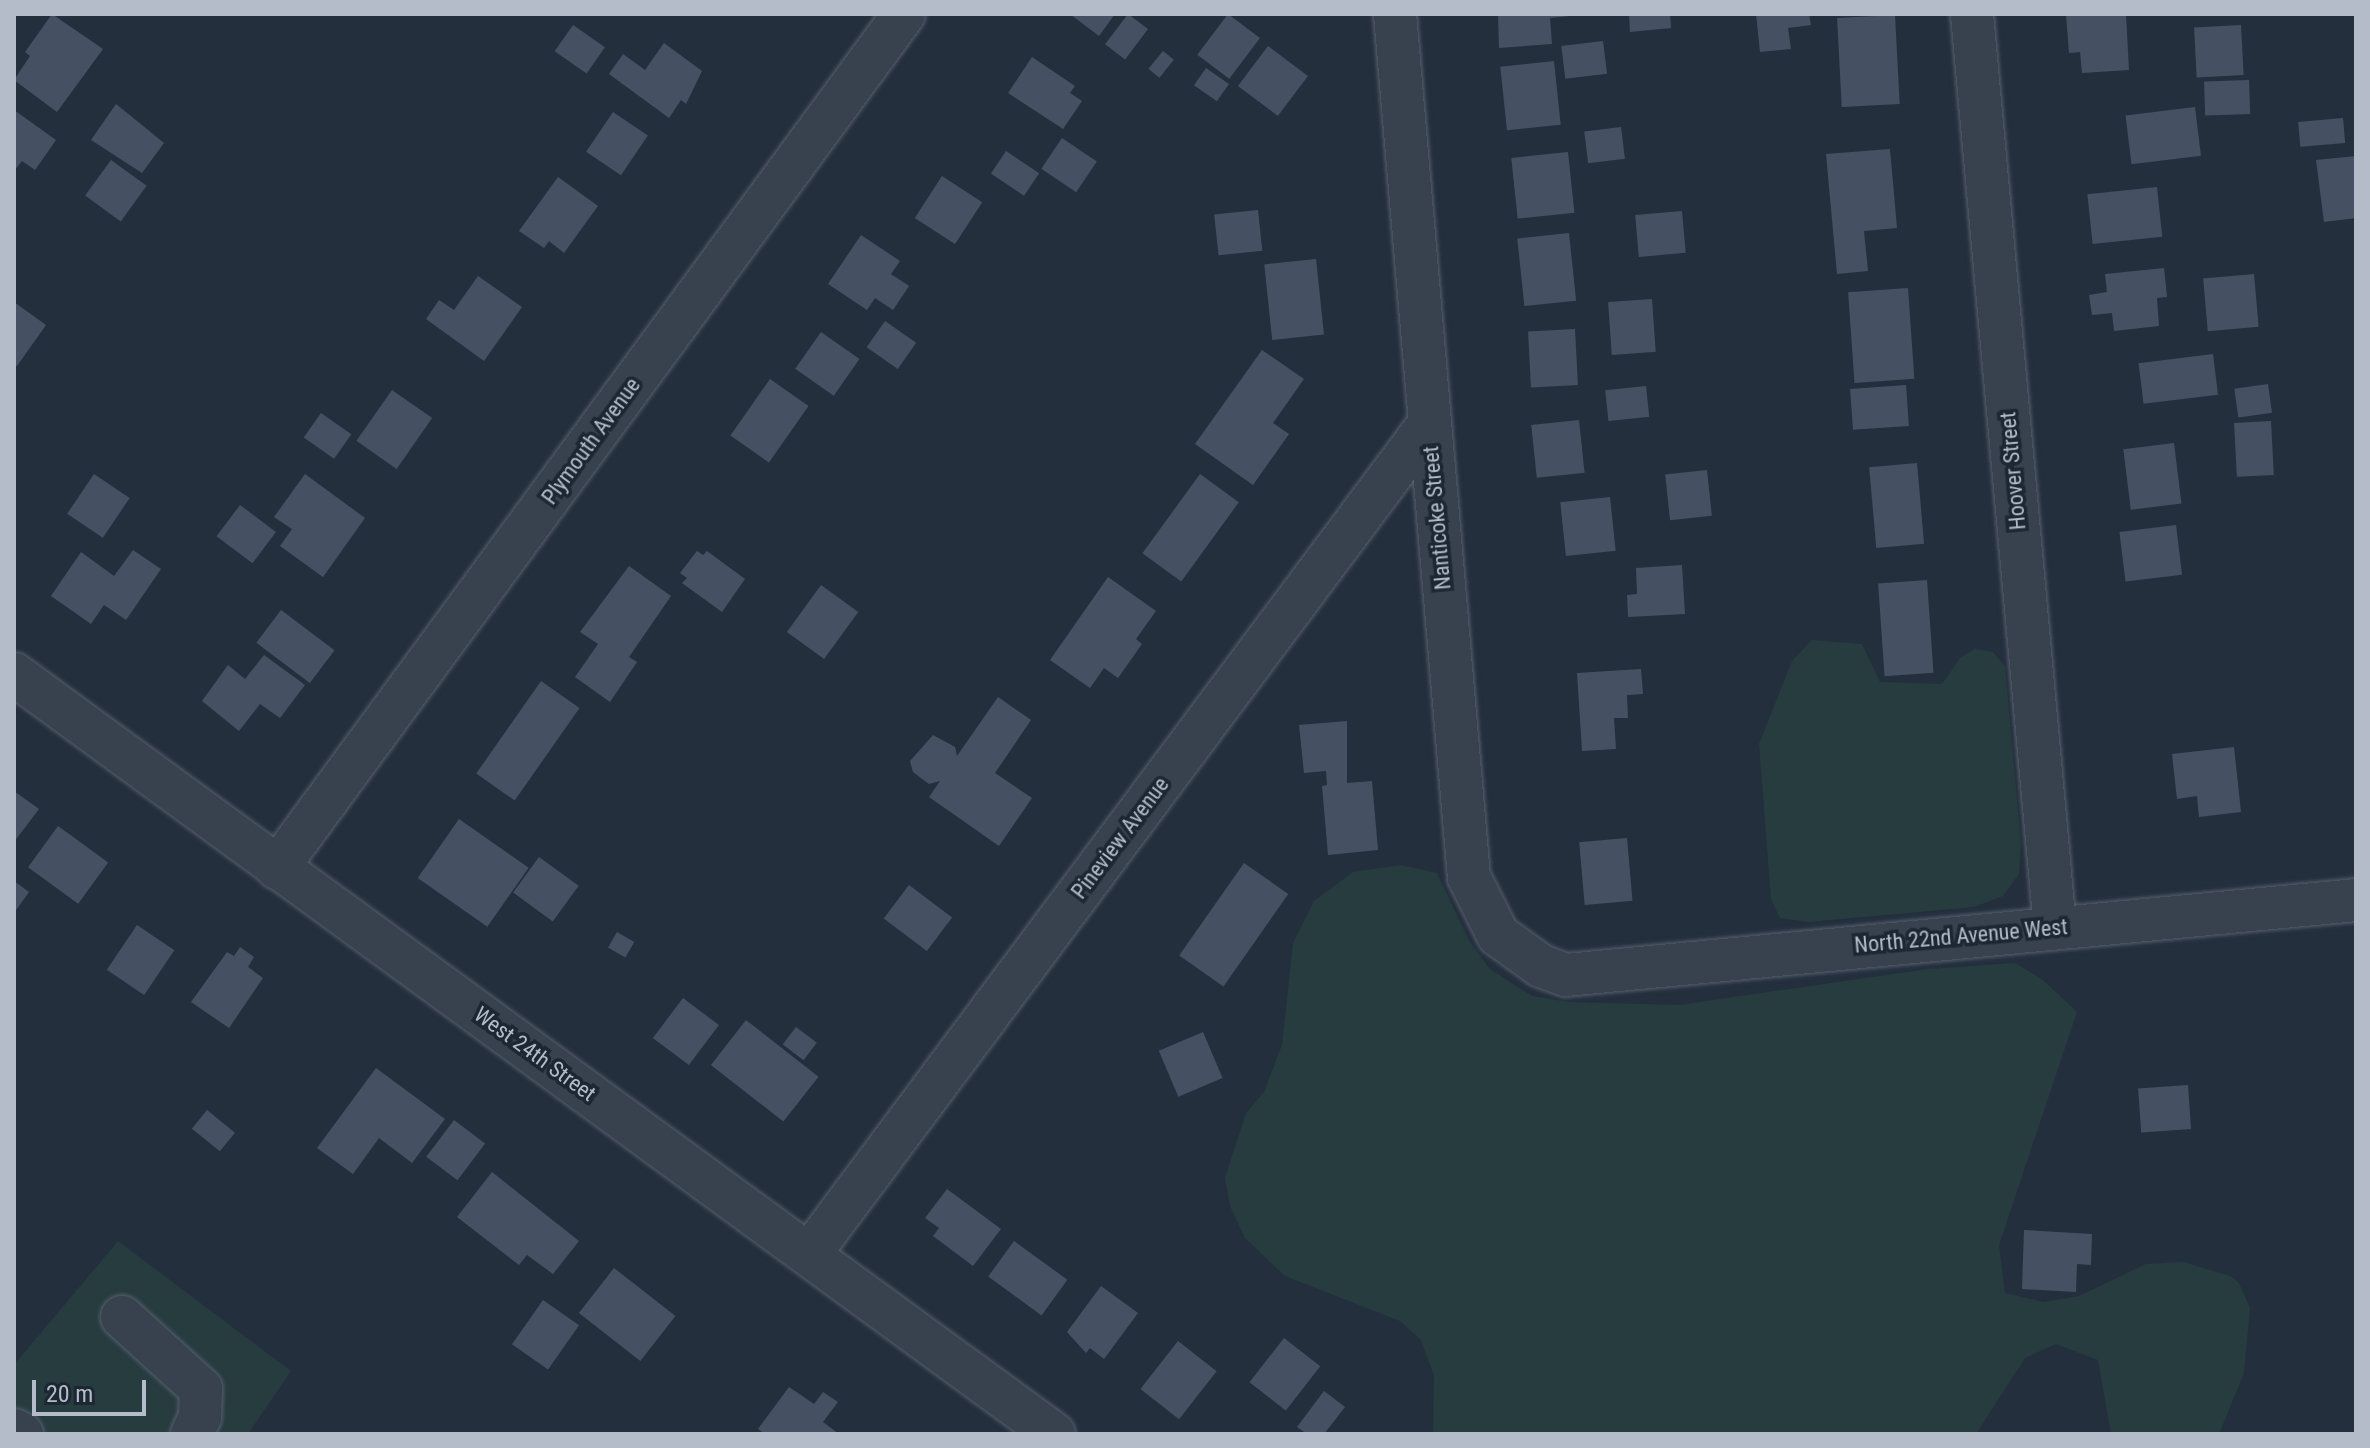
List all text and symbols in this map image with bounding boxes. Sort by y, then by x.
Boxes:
street label: Plymouth Avenue [536,372,646,510]
street label: Hoover Street [1995,411,2031,531]
street label: Nanticoke Street [1418,445,1456,591]
street label: Pineview Avenue [1066,772,1174,904]
street label: North 22nd Avenue West [1853,914,2069,958]
street label: West 24th Street [469,1001,601,1107]
scale bar [36,1364,150,1414]
text: 20 m [46,1380,93,1408]

